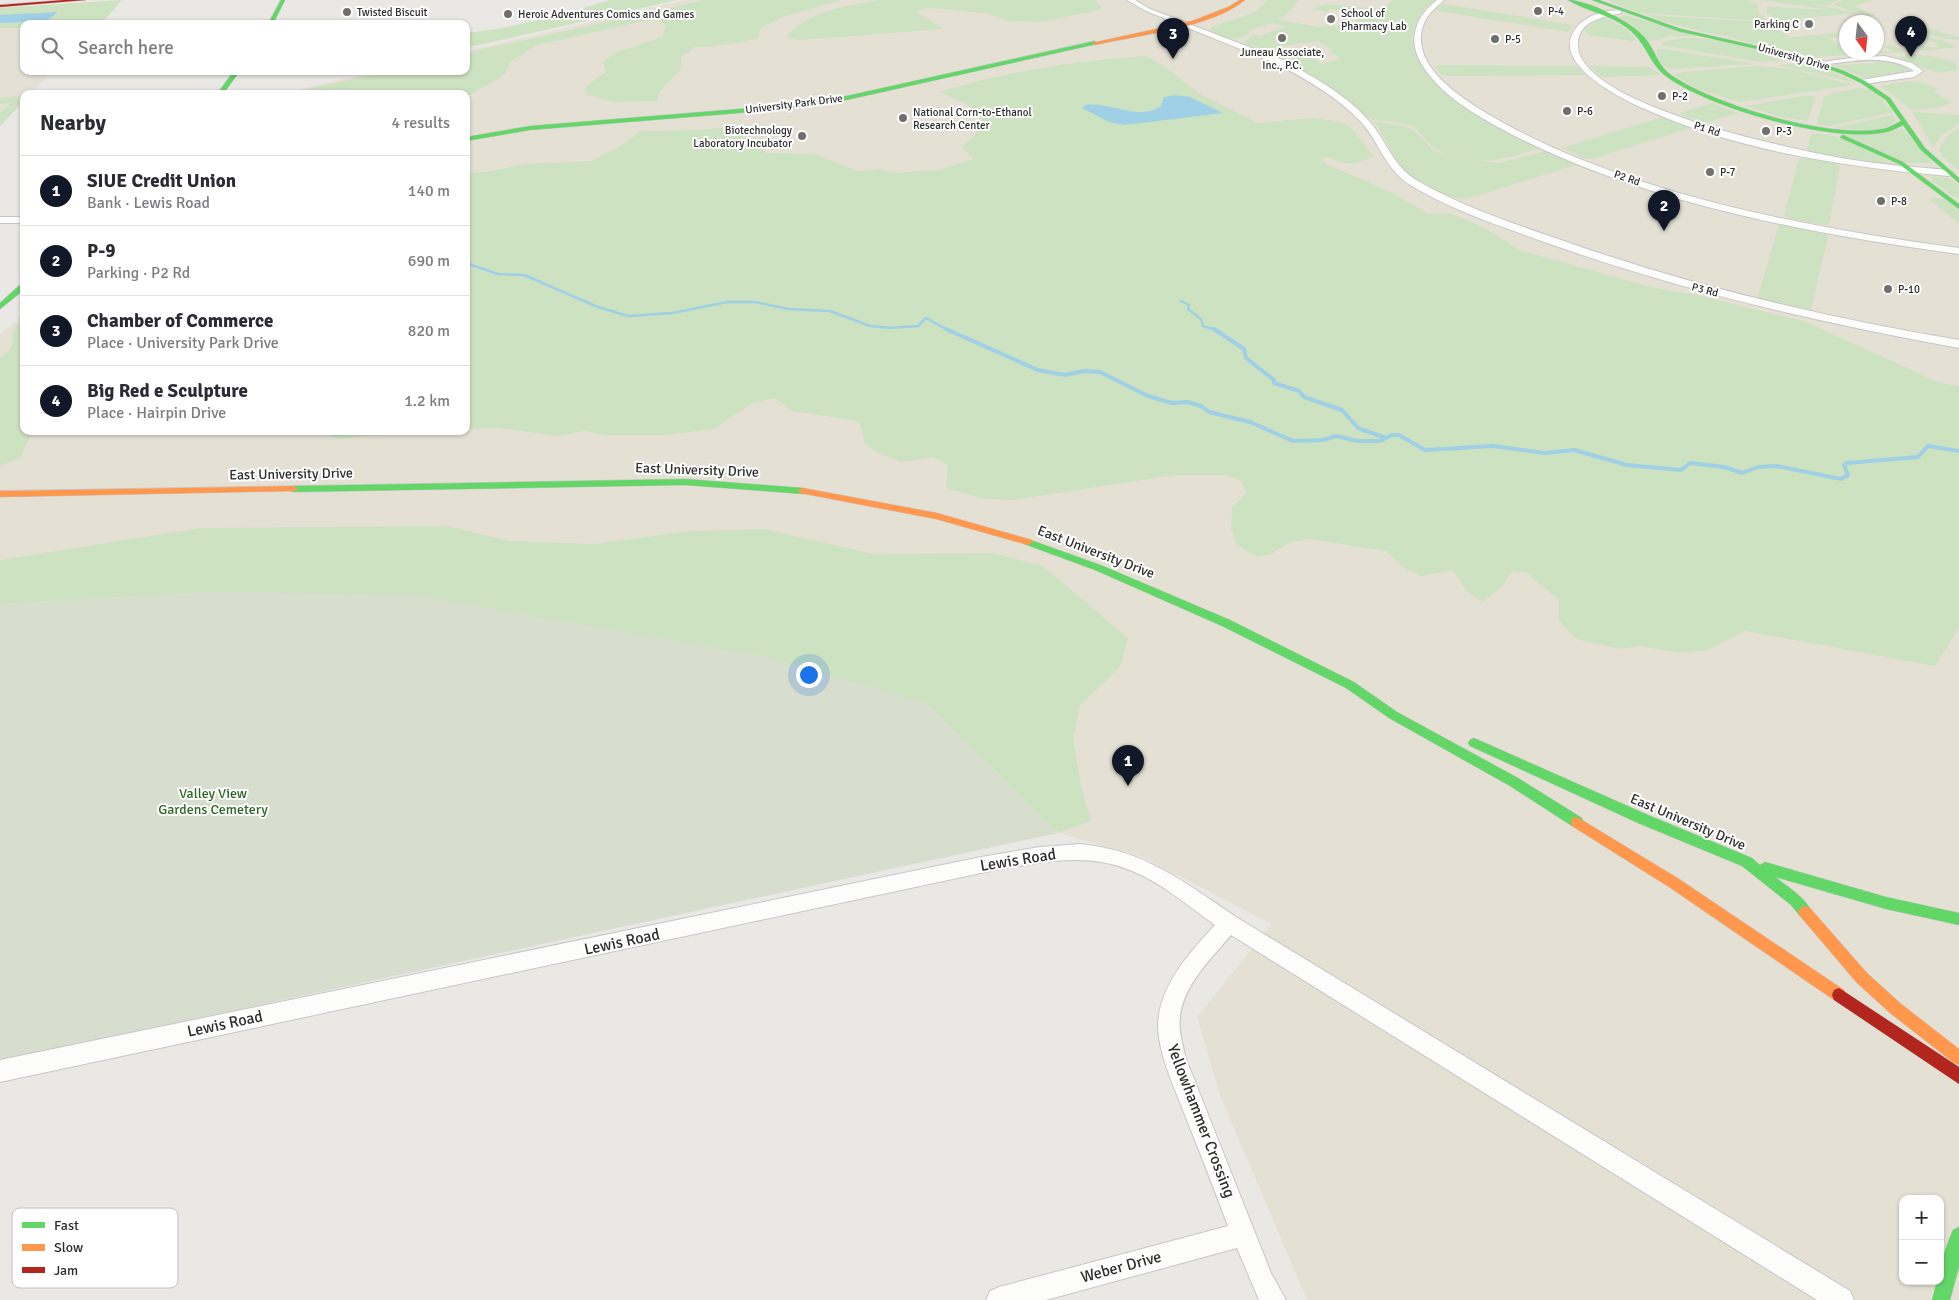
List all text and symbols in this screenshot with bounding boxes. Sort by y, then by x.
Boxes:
marker: P-4 [1532,5,1544,17]
place label: P-4 [1548,5,1564,18]
marker: Twisted Biscuit [341,6,353,18]
place label: Twisted Biscuit [357,6,428,19]
place label: School of Pharmacy Lab [1341,7,1407,33]
marker: Heroic Adventures Comics and Games [502,8,514,20]
place label: Heroic Adventures Comics and Games [518,8,695,21]
marker: School of Pharmacy Lab [1325,13,1337,25]
north arrow [1839,15,1884,60]
pin: 4 [1895,16,1927,57]
pin: 3 [1157,18,1189,59]
place label: Parking C [1754,18,1799,31]
marker: Parking C [1803,18,1815,30]
search box [20,20,470,75]
marker: Juneau Associate, Inc., P.C. [1276,32,1288,44]
marker: P-5 [1489,33,1501,45]
place label: P-5 [1505,33,1521,46]
icon: search [38,34,66,62]
text: Search here [78,36,174,60]
street label: University Drive [1756,40,1832,74]
place label: Juneau Associate, Inc., P.C. [1240,46,1324,72]
marker: P-2 [1656,90,1668,102]
place label: P-2 [1672,90,1688,103]
street label: University Park Drive [745,92,843,116]
marker: P-6 [1561,105,1573,117]
place label: P-6 [1577,105,1593,118]
place label: National Corn-to-Ethanol Research Center [913,106,1032,132]
text: Nearby [40,110,106,136]
marker: National Corn-to-Ethanol Research Center [897,112,909,124]
text: 4 results [391,113,450,133]
street label: P1 Rd [1692,119,1722,139]
place label: Biotechnology Laboratory Incubator [693,124,793,150]
marker: P-3 [1760,125,1772,137]
place label: P-3 [1776,125,1792,138]
marker: Biotechnology Laboratory Incubator [796,130,808,142]
marker: P-7 [1704,166,1716,178]
place label: P-7 [1720,166,1736,179]
street label: P2 Rd [1612,167,1642,189]
text: SIUE Credit Union [87,169,236,193]
text: 1 [52,181,60,201]
text: 140 m [408,181,450,201]
pin: 2 [1648,190,1680,231]
text: Bank · Lewis Road [87,193,210,213]
marker: P-8 [1875,195,1887,207]
place label: P-8 [1891,195,1907,208]
text: P-9 [87,239,116,263]
text: 2 [52,251,60,271]
text: 690 m [408,251,450,271]
text: Parking · P2 Rd [87,263,190,283]
street label: P3 Rd [1690,280,1720,300]
marker: P-10 [1882,283,1894,295]
place label: P-10 [1898,283,1920,296]
text: Chamber of Commerce [87,309,273,333]
text: 3 [52,321,60,341]
text: 820 m [408,321,450,341]
text: Place · University Park Drive [87,333,279,353]
text: Big Red e Sculpture [87,379,248,403]
text: 4 [52,391,60,411]
text: 1.2 km [404,391,450,411]
text: Place · Hairpin Drive [87,403,226,423]
street label: East University Drive [635,459,759,481]
street label: East University Drive [229,464,353,484]
street label: East University Drive [1035,522,1157,582]
your location [796,662,822,688]
pin: 1 [1112,745,1144,786]
park label: Valley View Gardens Cemetery [158,785,268,818]
street label: East University Drive [1628,790,1748,854]
street label: Lewis Road [979,844,1057,876]
street label: Lewis Road [582,924,662,960]
street label: Lewis Road [185,1006,265,1042]
street label: Yellowhammer Crossing [1162,1041,1240,1201]
map controls [1899,1195,1944,1285]
button: + [1899,1195,1944,1240]
legend [12,1208,178,1288]
text: Fast [54,1217,79,1234]
text: Slow [54,1239,83,1256]
button: − [1899,1240,1944,1285]
street label: Weber Drive [1079,1247,1163,1287]
text: Jam [54,1262,78,1279]

